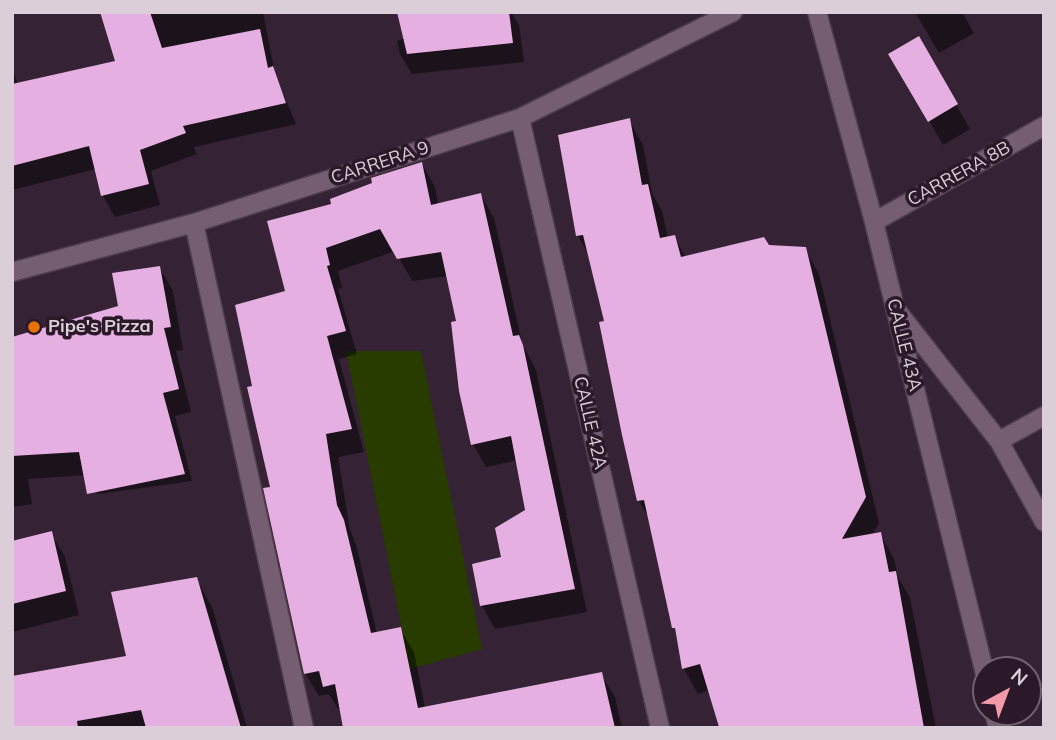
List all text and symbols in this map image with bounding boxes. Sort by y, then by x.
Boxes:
street label: CARRERA 9 [328,137,432,189]
street label: CARRERA 8B [904,137,1014,211]
street label: CALLE 43A [882,296,926,394]
place label: Pipe's Pizza [48,316,151,338]
marker: Pipe's Pizza [26,319,42,335]
street label: CALLE 42A [569,374,611,472]
north arrow [972,656,1042,726]
text: N [1006,663,1033,690]

